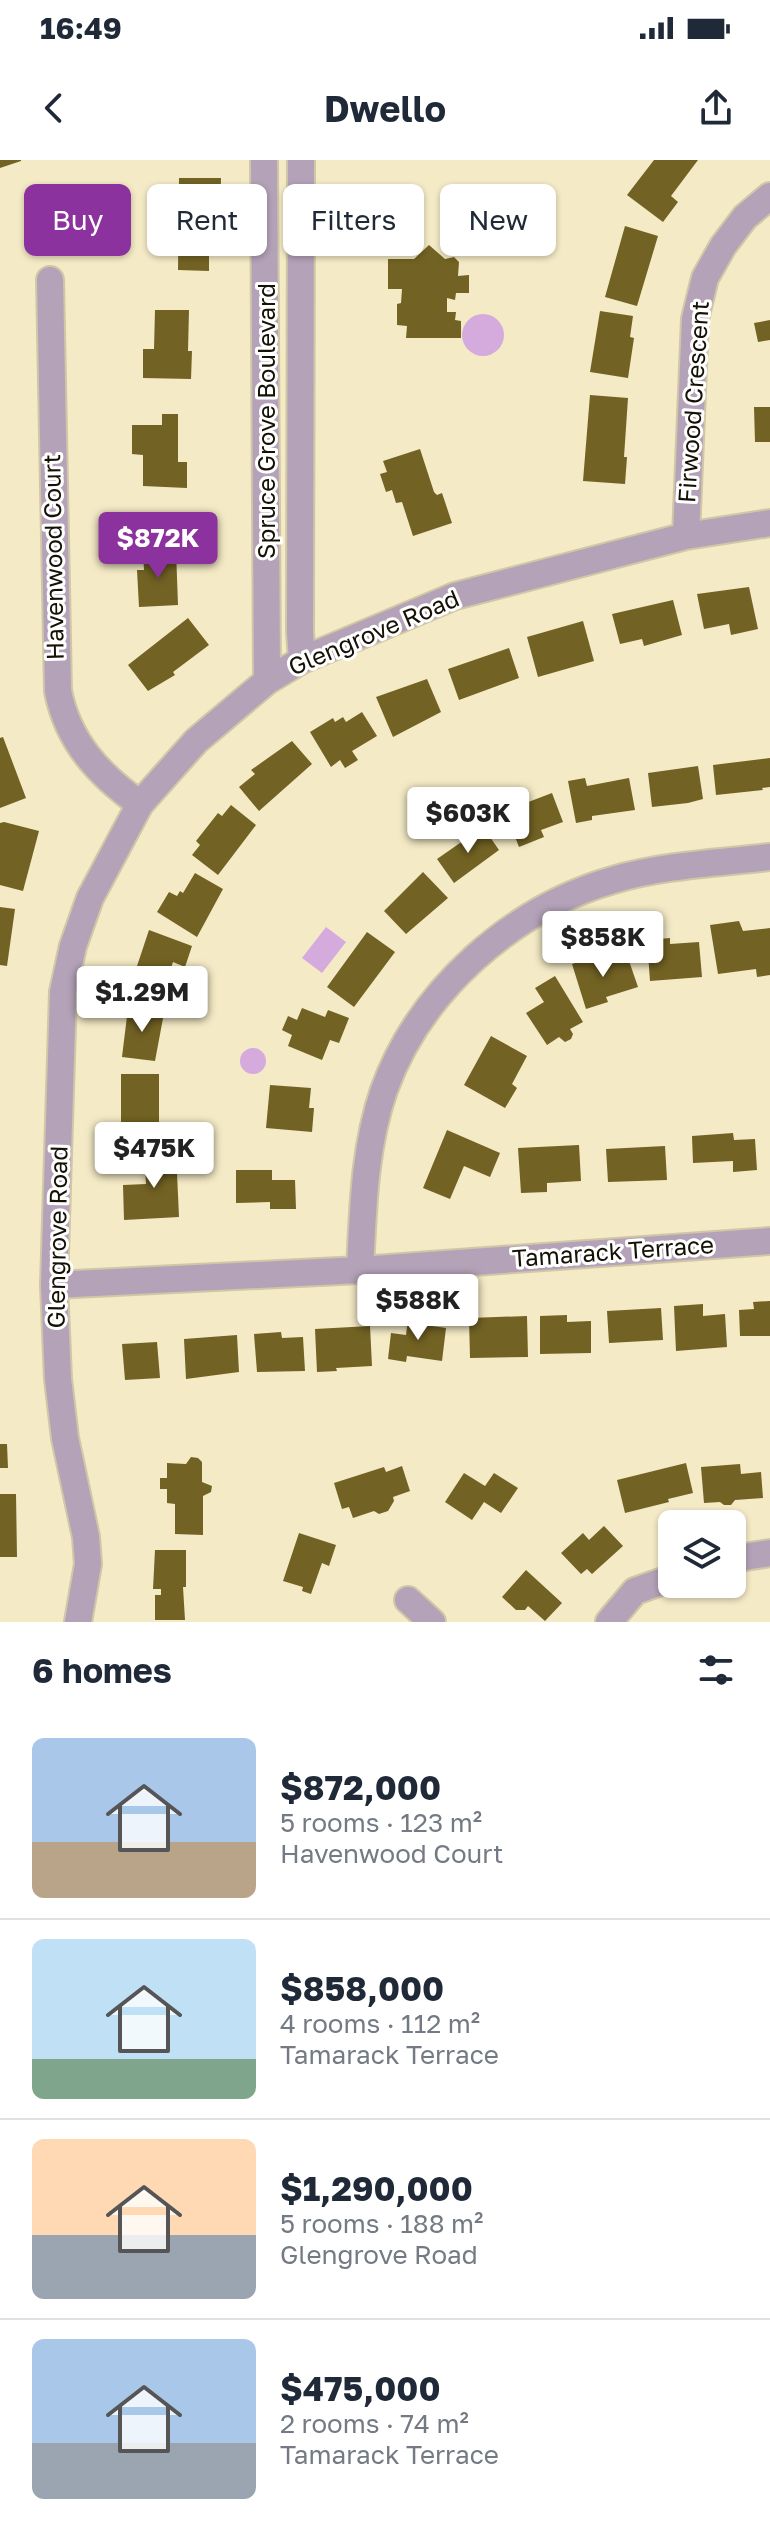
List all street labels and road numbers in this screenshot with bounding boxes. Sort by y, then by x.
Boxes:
street label: Spruce Grove Boulevard [251,283,280,559]
street label: Firwood Crescent [671,300,714,504]
street label: Havenwood Court [36,454,69,660]
street label: Glengrove Road [284,583,463,681]
street label: Glengrove Road [40,1145,73,1328]
street label: Tamarack Terrace [511,1229,715,1272]

